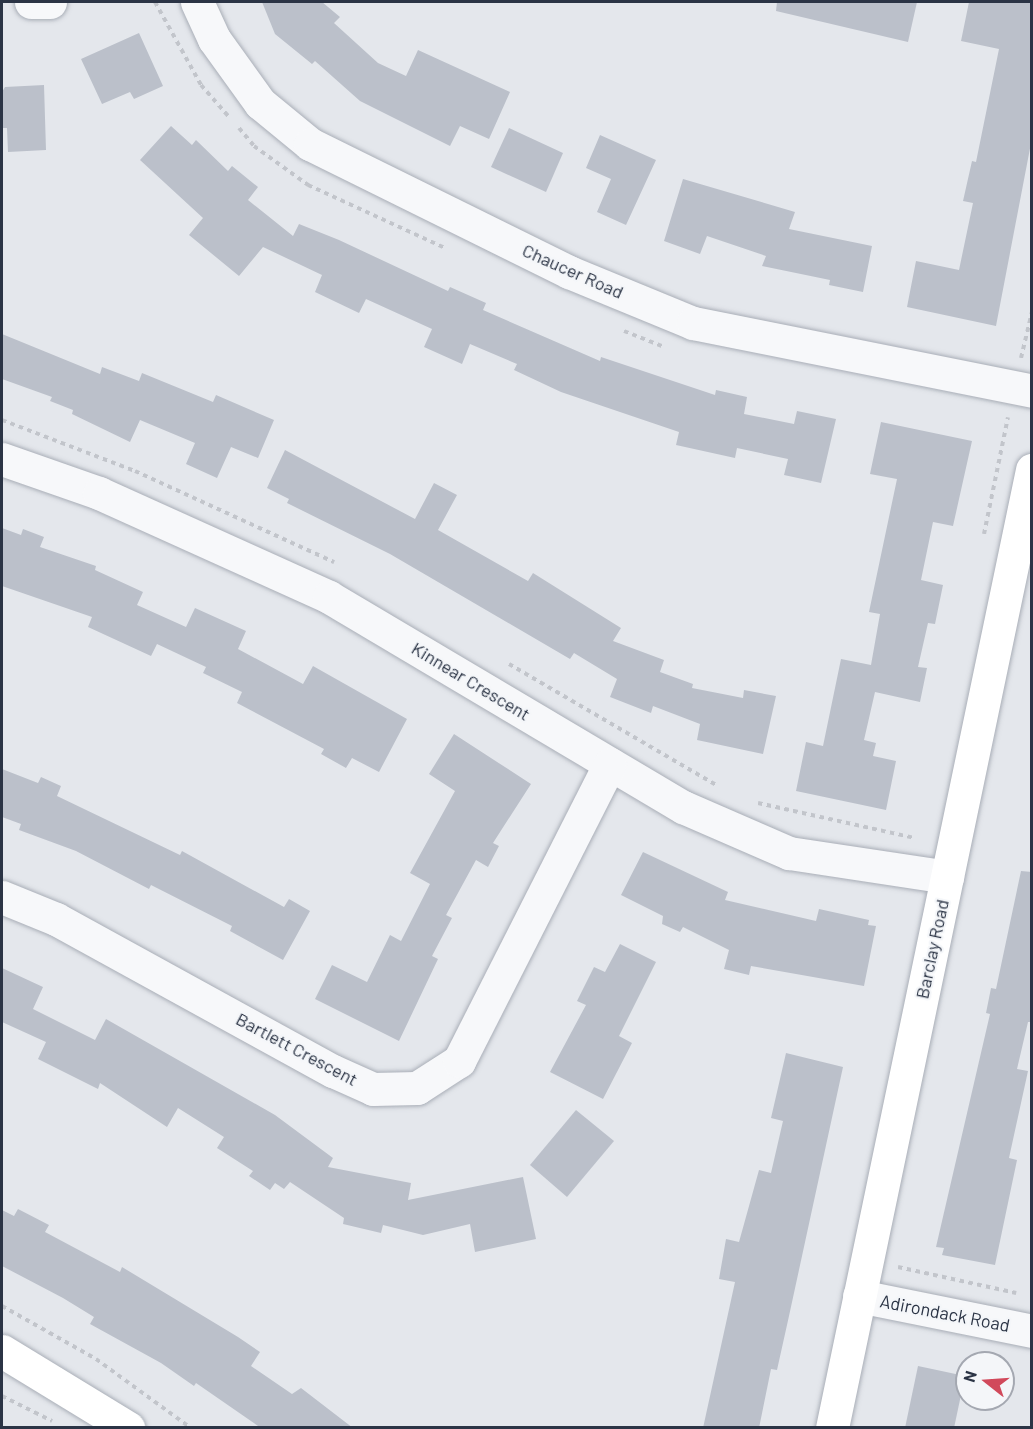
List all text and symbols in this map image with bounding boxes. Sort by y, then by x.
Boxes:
street label: Chaucer Road [519,239,627,303]
street label: Kinnear Crescent [408,637,534,725]
street label: Barclay Road [911,897,953,1001]
street label: Bartlett Crescent [232,1008,362,1090]
street label: Adirondack Road [878,1290,1012,1336]
north arrow [955,1351,1015,1411]
text: N [959,1368,980,1384]

